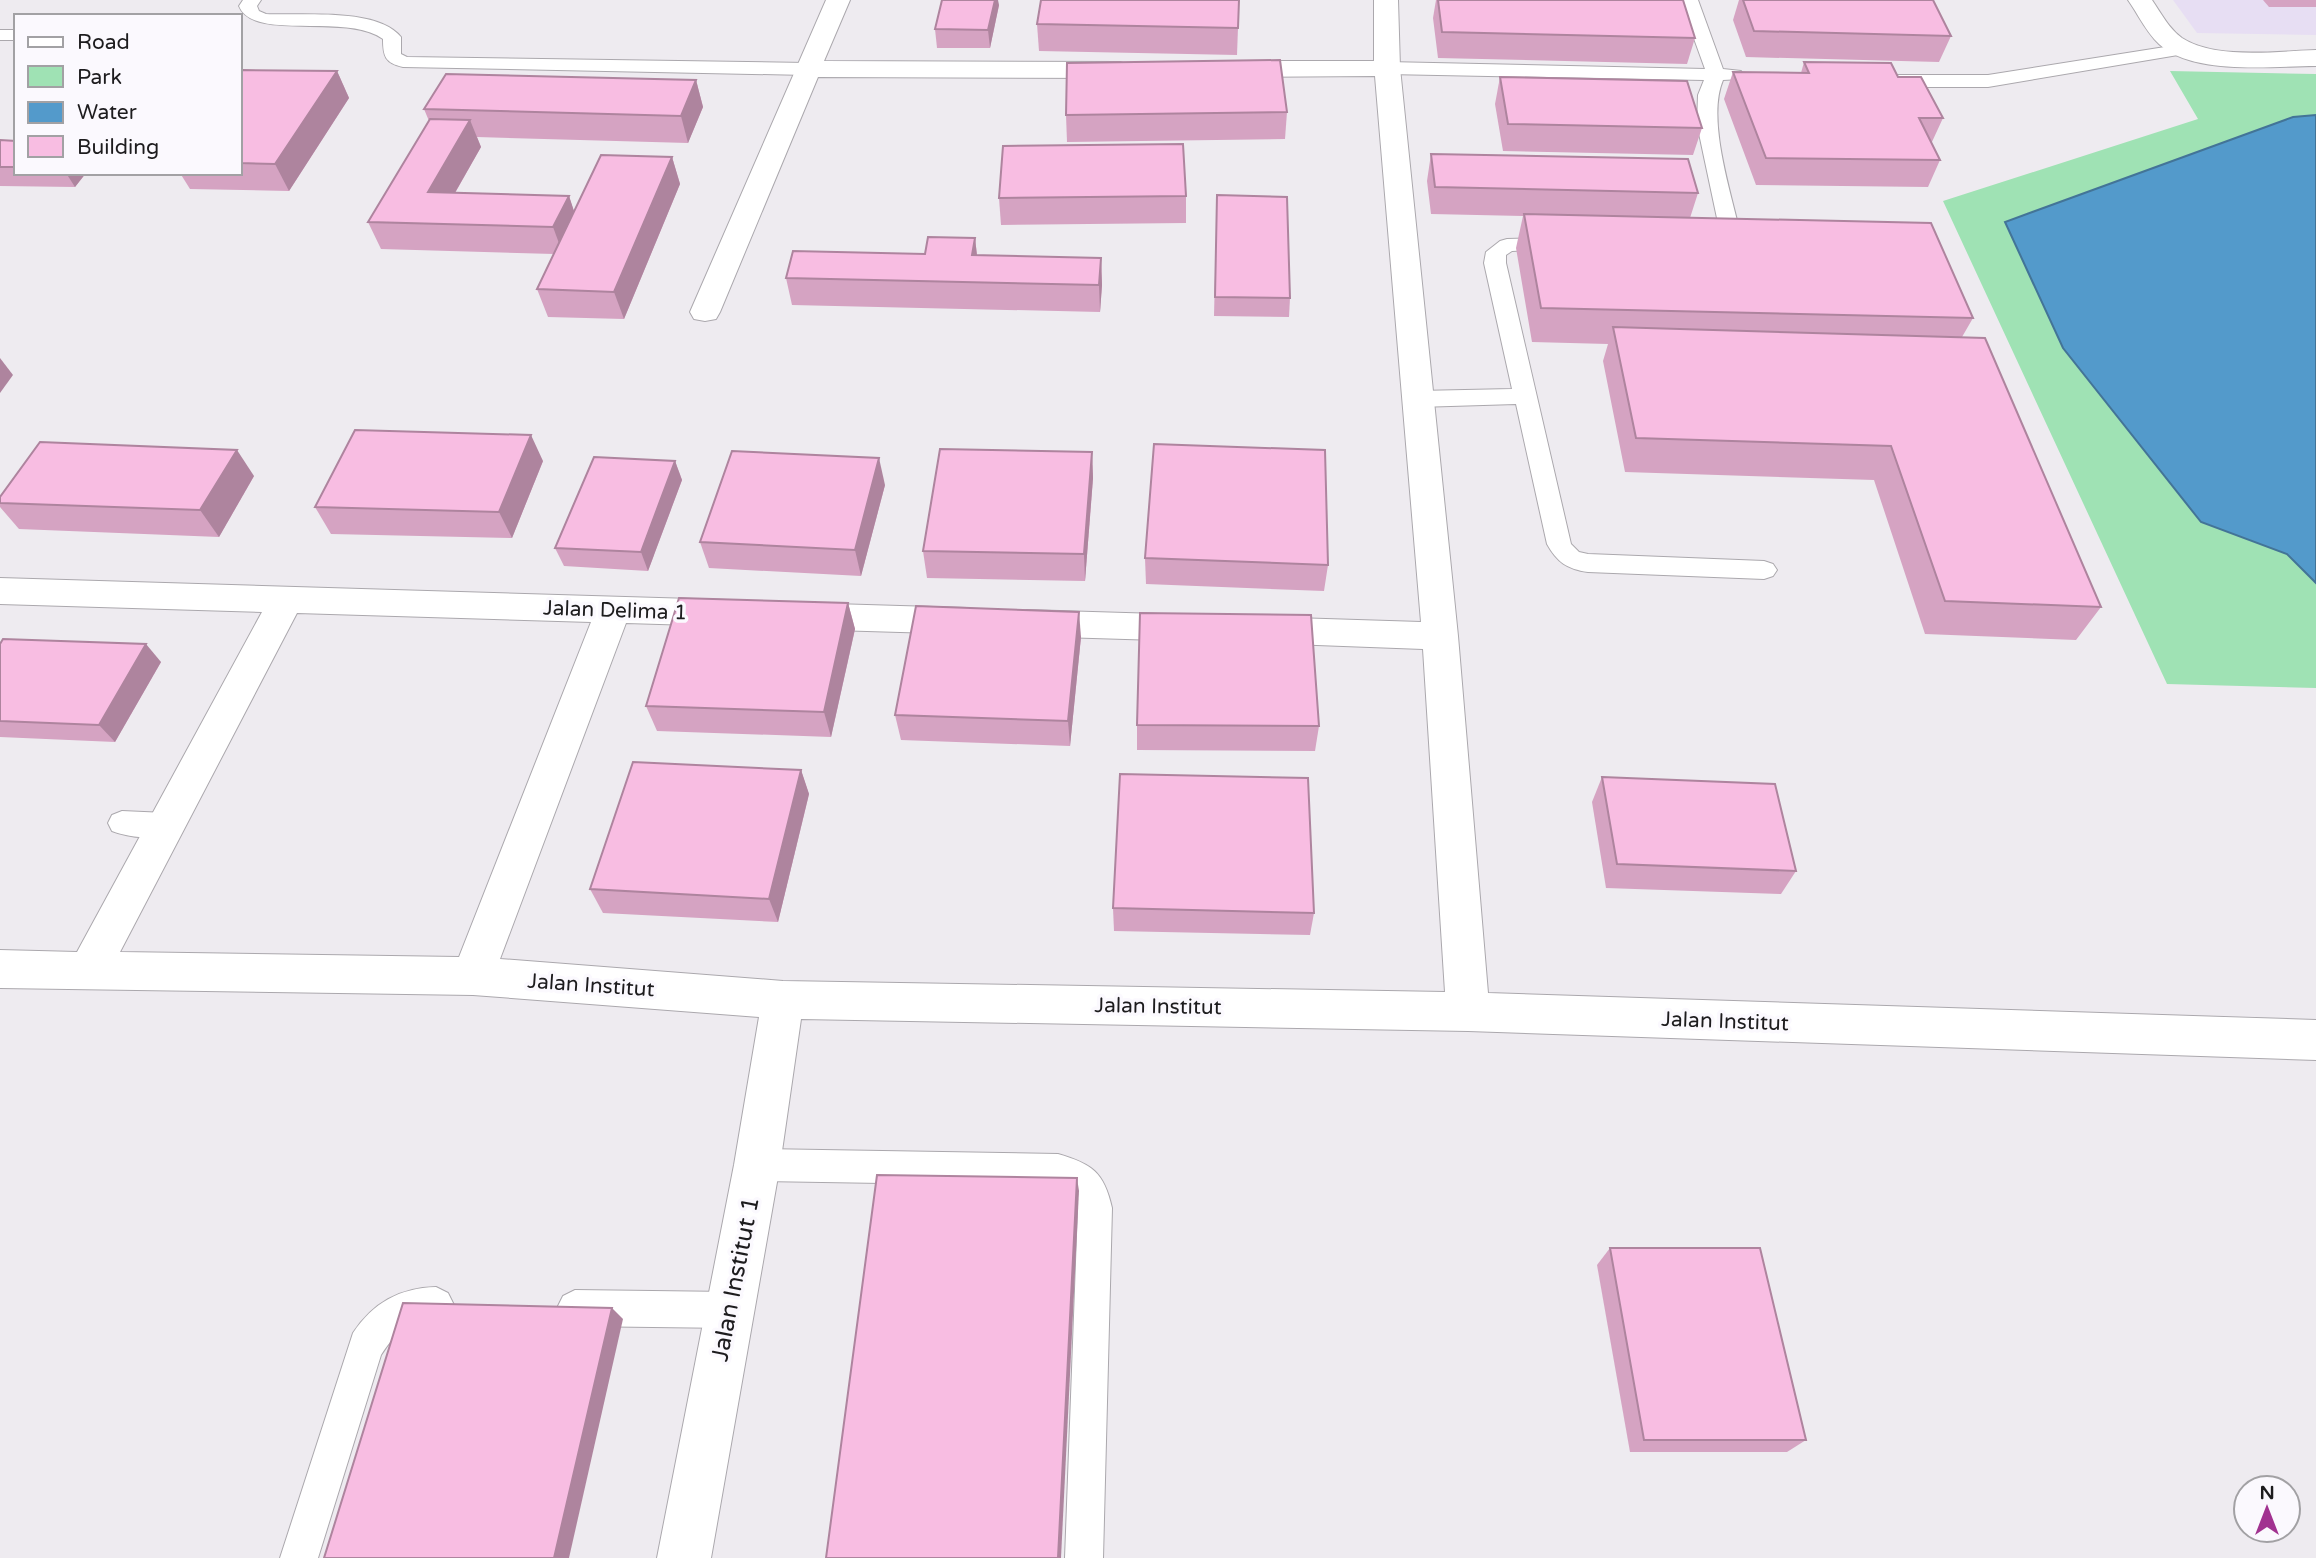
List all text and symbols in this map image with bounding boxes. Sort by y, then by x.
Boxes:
legend [14,14,242,175]
text: Road [77,30,130,55]
text: Park [77,65,122,90]
text: Water [77,100,137,125]
text: Building [77,135,159,160]
street label: Jalan Delima 1 [542,595,688,626]
street label: Jalan Institut [526,969,655,1002]
street label: Jalan Institut [1094,993,1222,1020]
street label: Jalan Institut [1661,1007,1789,1036]
street label: Jalan Institut 1 [705,1194,766,1364]
north arrow [2232,1474,2302,1544]
text: N [2259,1482,2275,1504]

